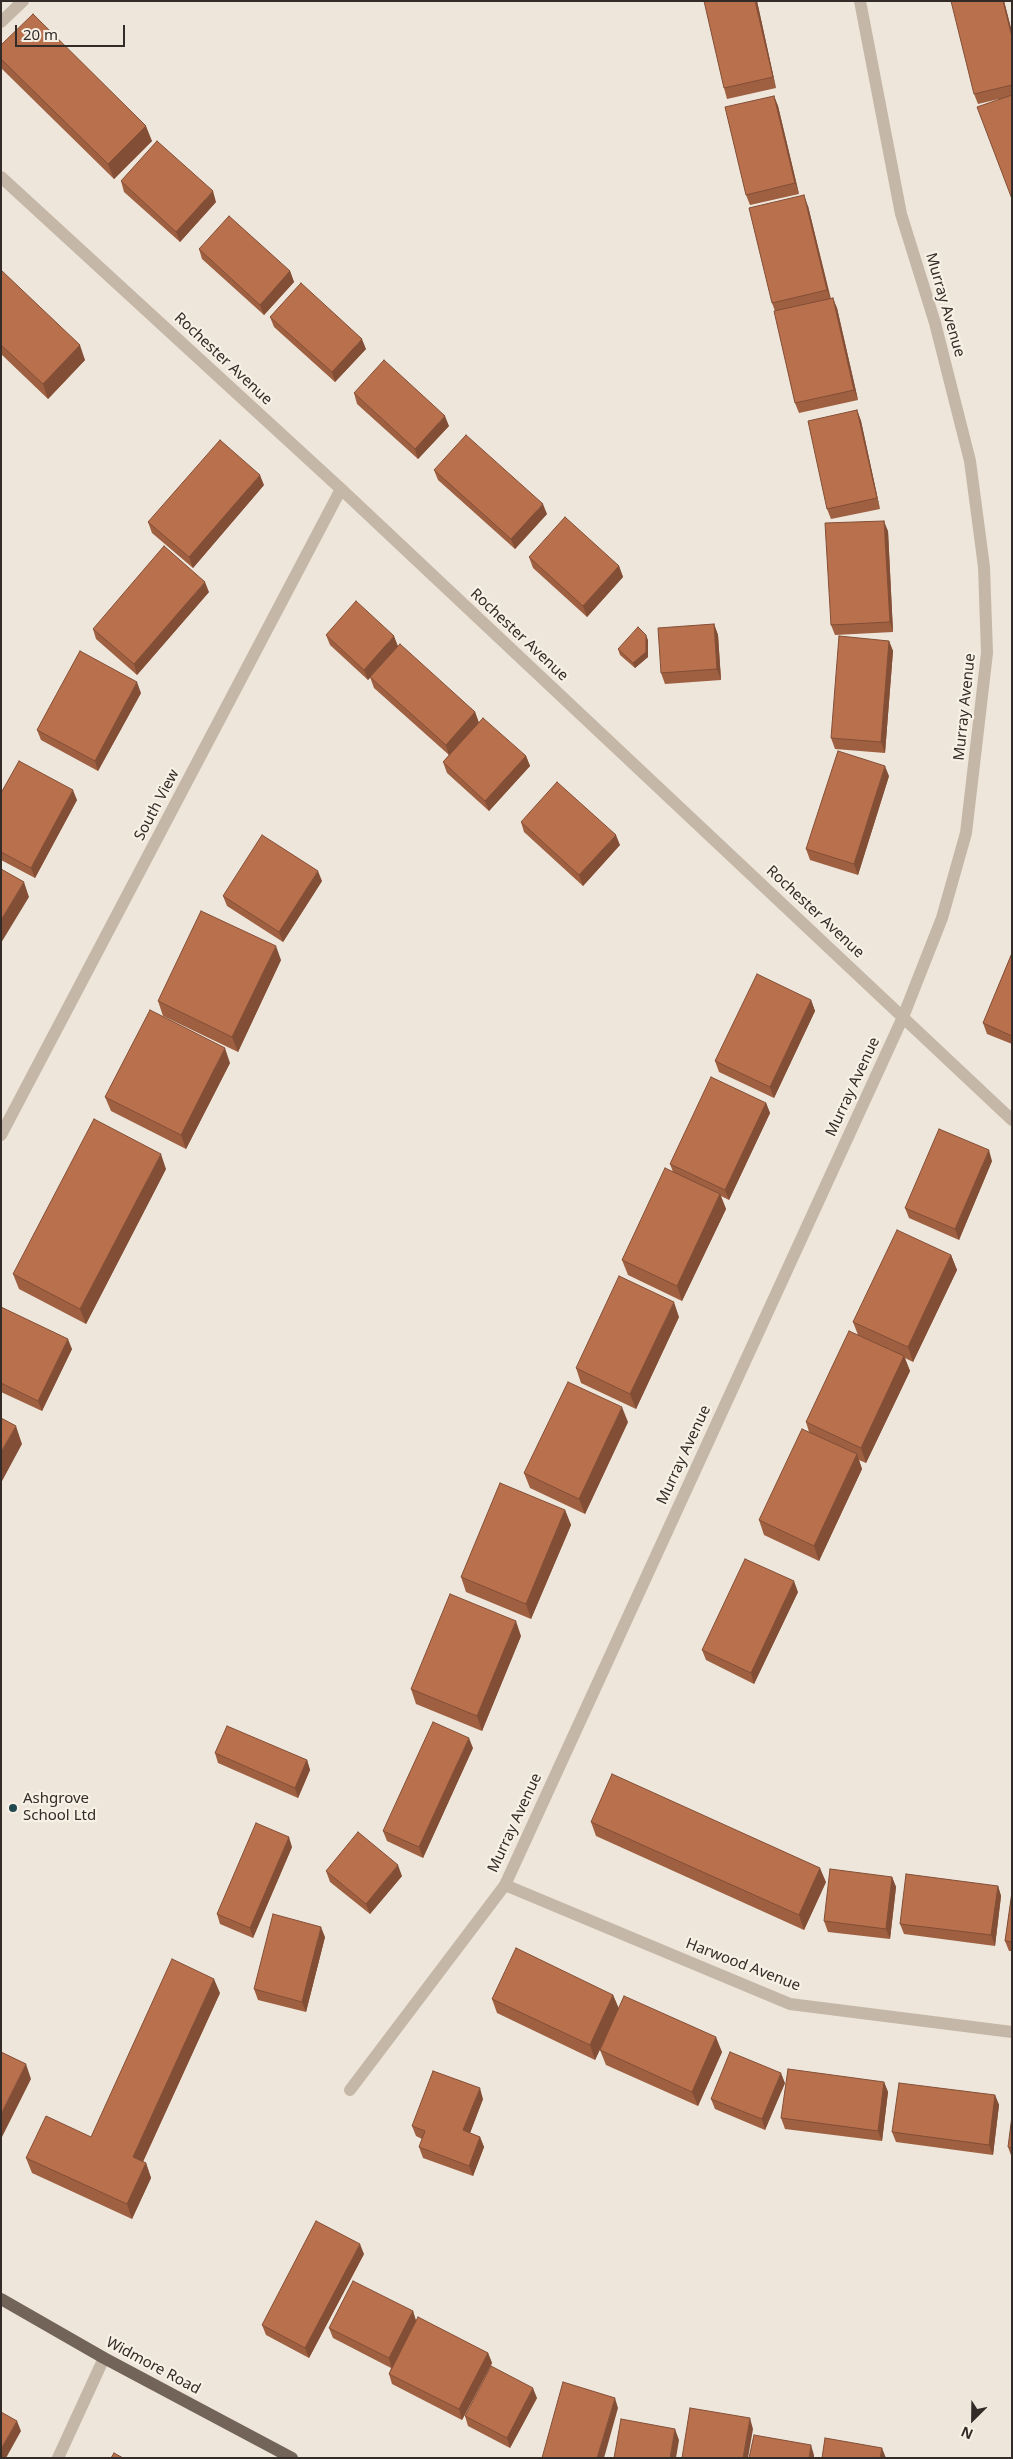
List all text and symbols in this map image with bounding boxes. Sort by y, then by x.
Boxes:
scale bar [18,15,128,47]
text: 20 m [23,24,58,44]
street label: Murray Avenue [922,251,968,359]
street label: Rochester Avenue [170,309,276,409]
street label: Rochester Avenue [466,585,572,685]
street label: Murray Avenue [950,653,980,761]
street label: South View [131,766,183,844]
street label: Rochester Avenue [762,862,868,962]
street label: Murray Avenue [822,1034,884,1140]
street label: Murray Avenue [653,1402,715,1508]
street label: Murray Avenue [484,1770,546,1876]
place label: Ashgrove School Ltd [23,1790,96,1825]
marker: Ashgrove School Ltd [7,1802,19,1814]
street label: Harwood Avenue [683,1935,803,1995]
street label: Widmore Road [103,2334,203,2398]
north arrow [948,2394,998,2444]
text: N [958,2422,976,2444]

